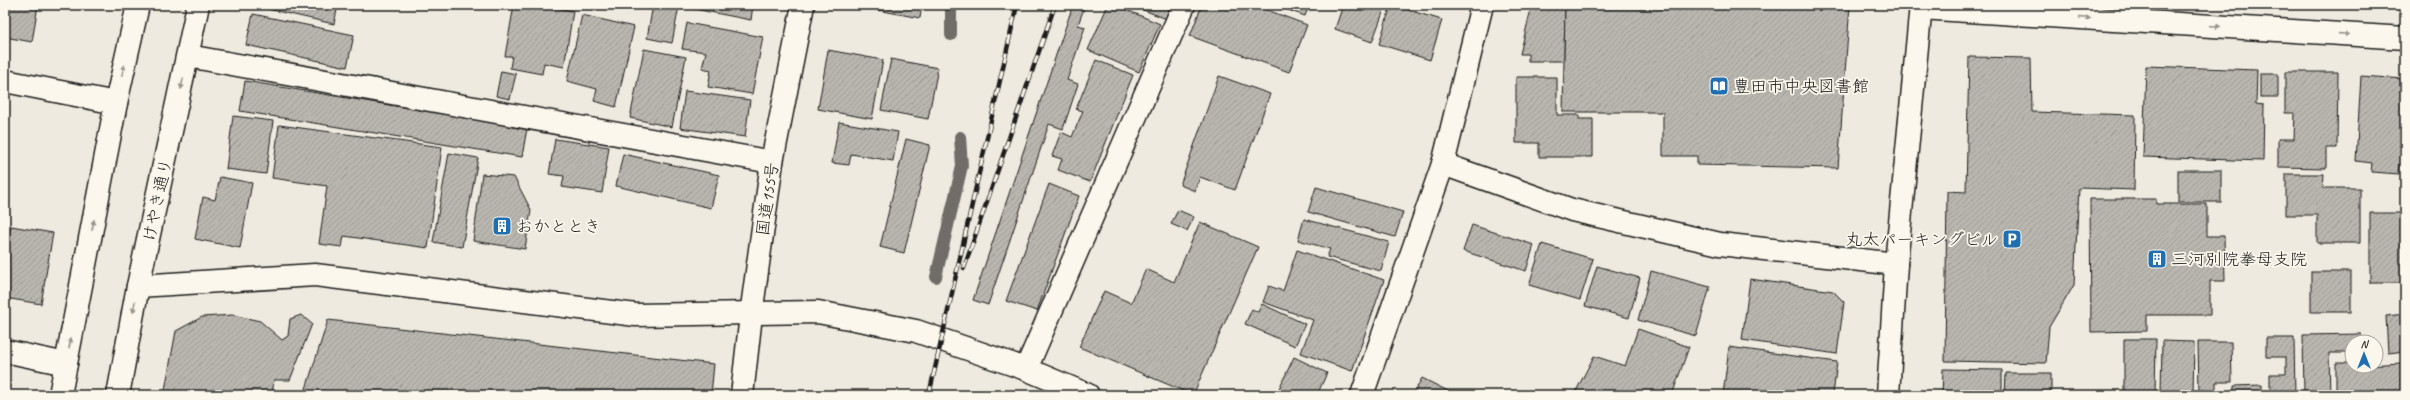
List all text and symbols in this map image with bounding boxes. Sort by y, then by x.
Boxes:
one-way arrow [2079,15,2092,21]
one-way arrow [2209,23,2222,29]
one-way arrow [2338,30,2350,37]
one-way arrow [121,64,127,76]
library icon: 豊田市中央図書館 [1708,75,1730,97]
place label: 豊田市中央図書館 [1733,76,1869,97]
one-way arrow [179,78,185,91]
street label: けやき通り [138,156,177,244]
street label: 国道155号 [752,161,783,237]
building icon: おかととき [491,215,513,237]
place label: おかととき [516,216,601,237]
one-way arrow [90,219,96,231]
parking icon: 丸太パーキングビル [2001,228,2023,250]
place label: 丸太パーキングビル [1845,229,1998,250]
building icon: 三河別院拳母支院 [2146,248,2168,270]
place label: 三河別院拳母支院 [2171,249,2307,270]
one-way arrow [131,301,137,313]
north arrow [2344,334,2384,374]
one-way arrow [67,337,73,349]
text: N [2361,337,2370,351]

